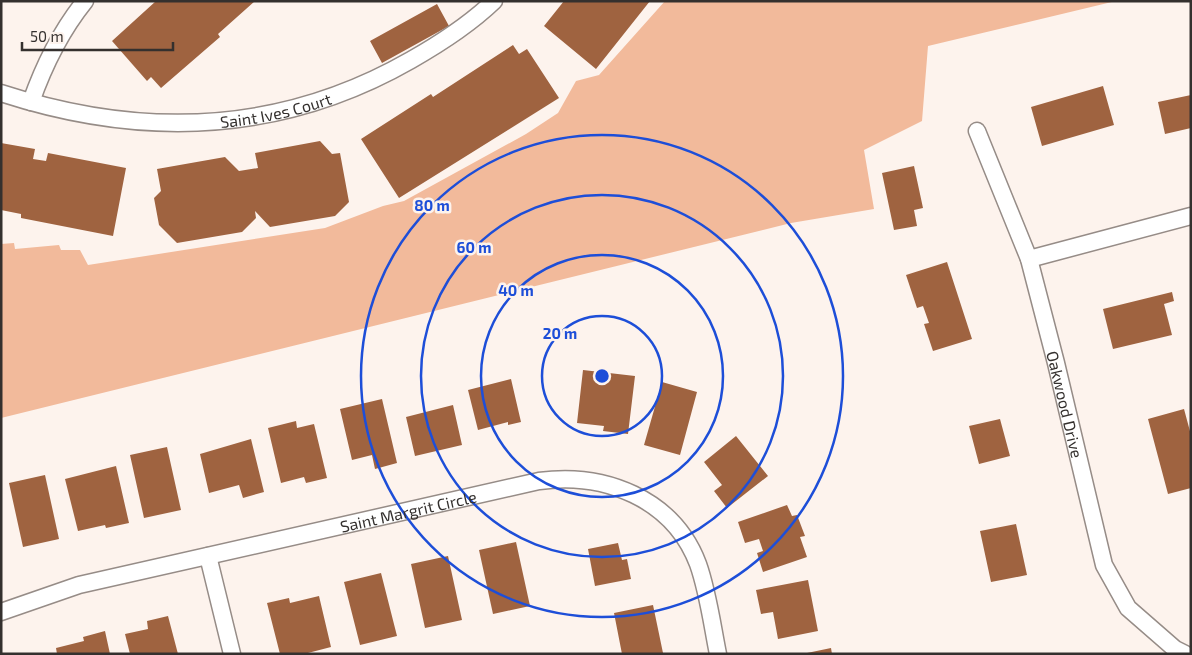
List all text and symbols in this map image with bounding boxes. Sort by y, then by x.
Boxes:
scale bar [22,20,174,52]
text: 50 m [30,27,64,45]
street label: Saint Ives Court [219,88,334,131]
text: 80 m [414,196,450,214]
text: 60 m [457,238,491,256]
text: 40 m [498,281,534,299]
text: 20 m [543,324,577,342]
street label: Oakwood Drive [1044,349,1088,460]
centre of rings [593,367,611,385]
street label: Saint Margrit Circle [338,486,478,535]

